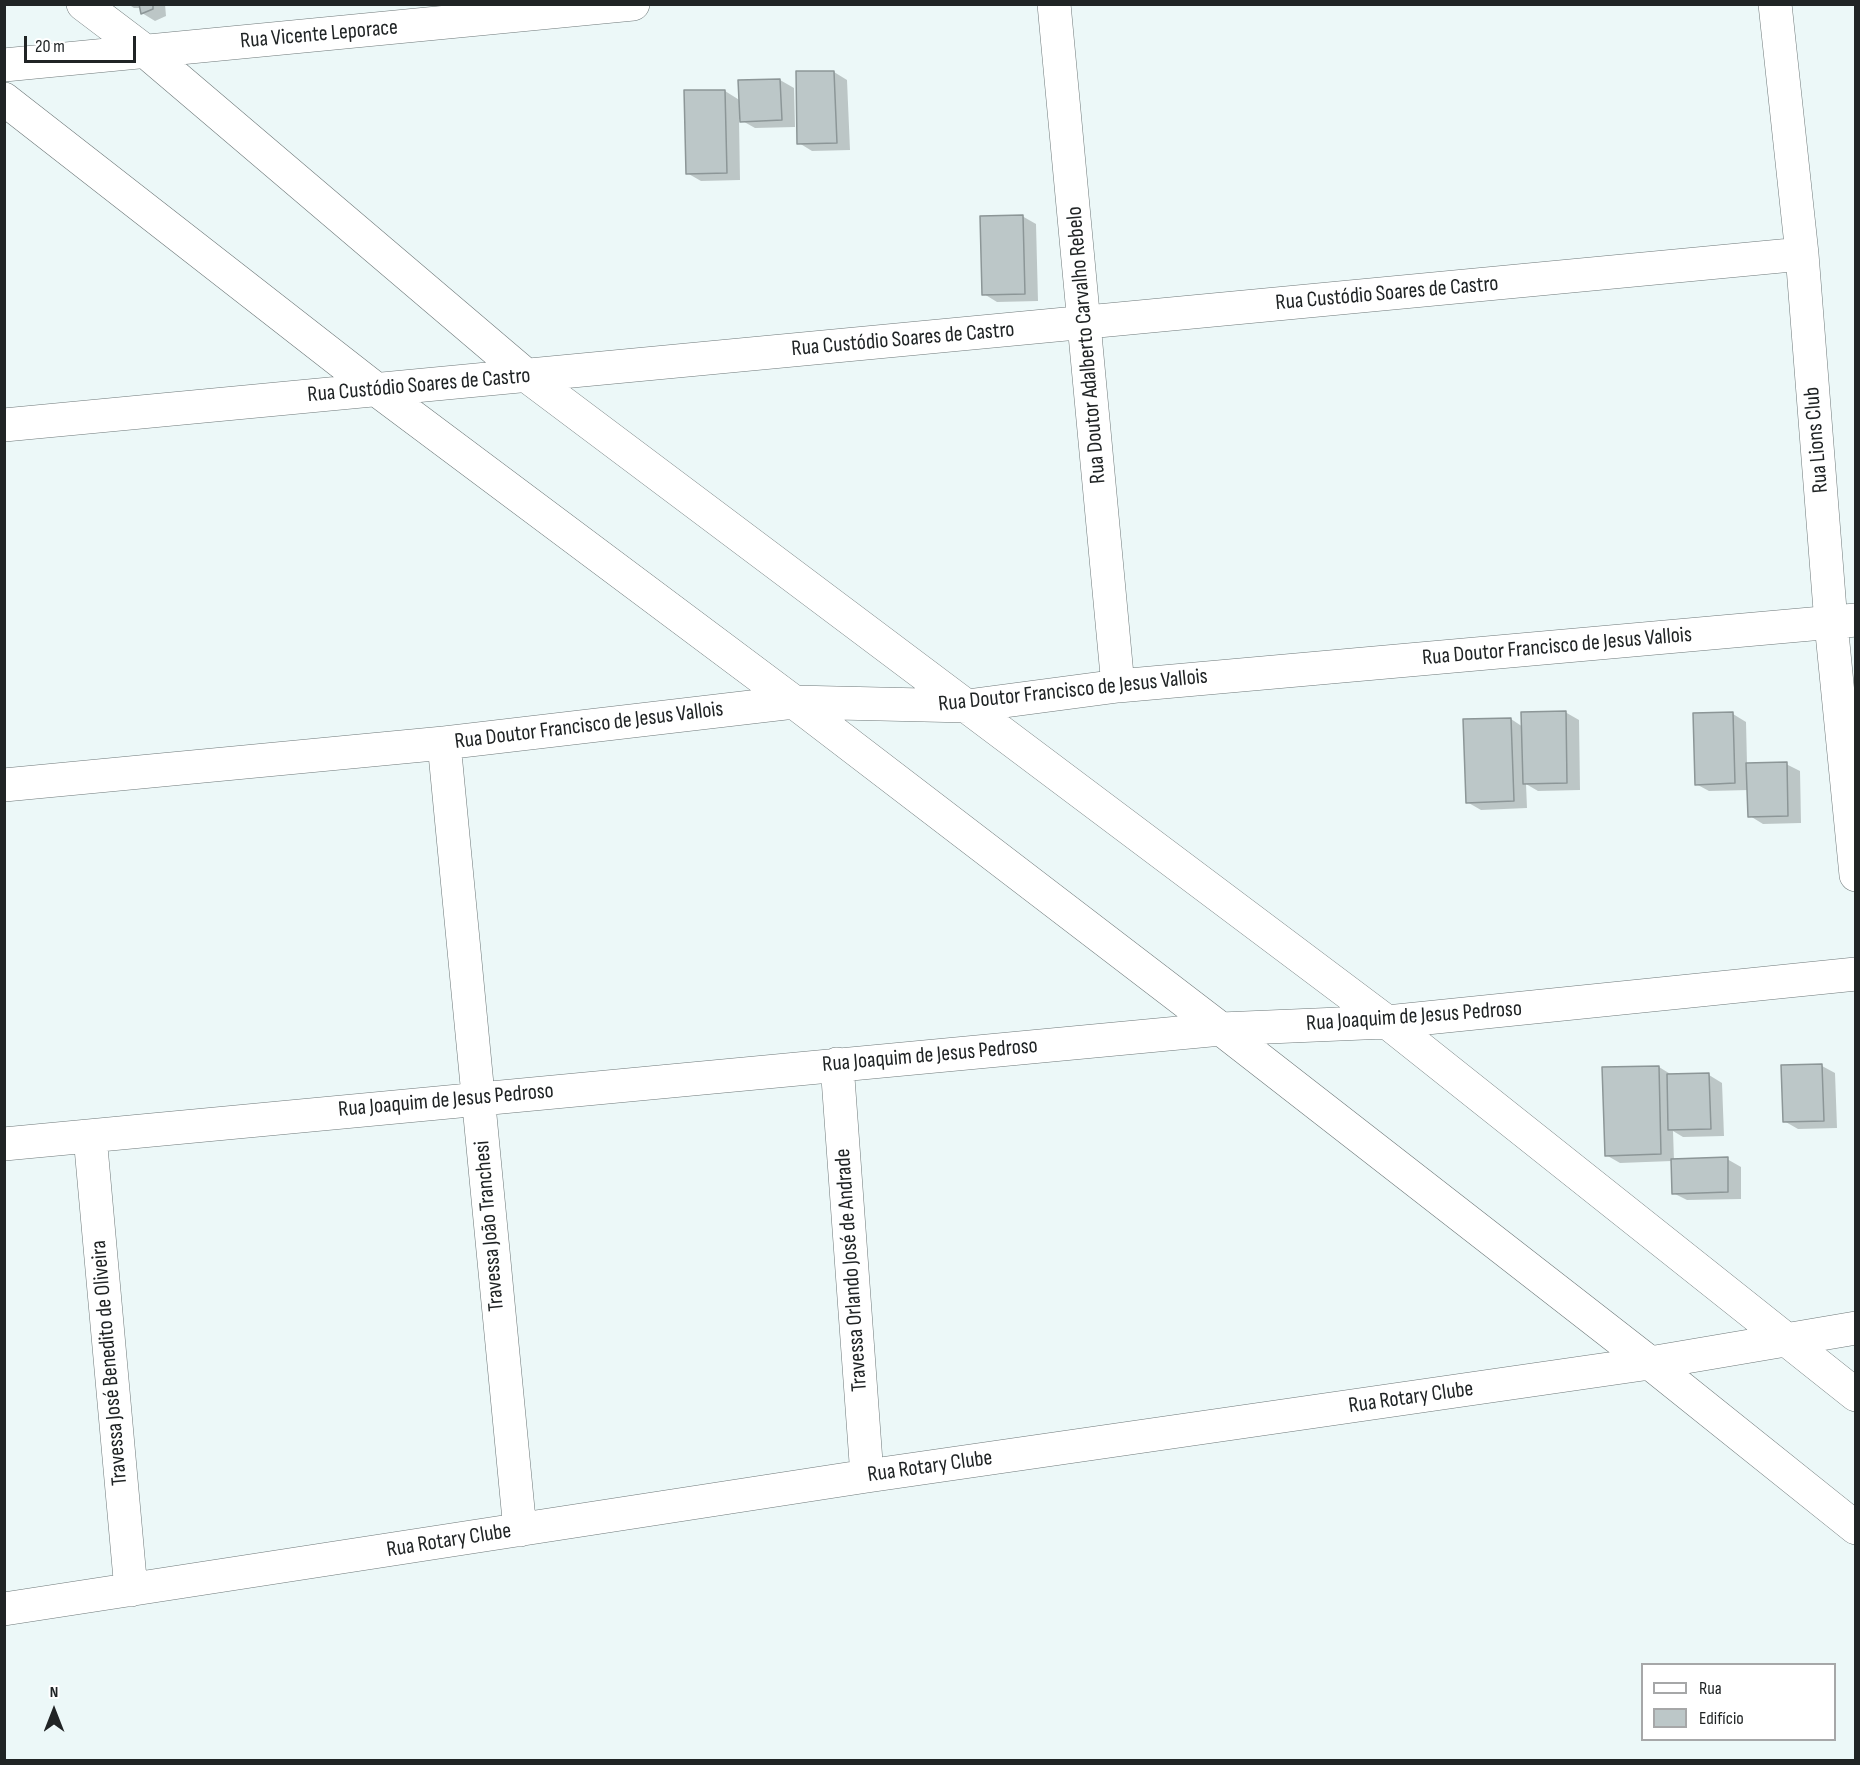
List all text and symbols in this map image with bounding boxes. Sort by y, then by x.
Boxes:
street label: Rua Vicente Leporace [239,15,399,55]
scale bar [27,24,140,62]
text: 20 m [35,36,65,57]
street label: Rua Doutor Adalberto Carvalho Rebelo [1062,205,1112,485]
street label: Rua Custódio Soares de Castro [1274,271,1500,317]
street label: Rua Custódio Soares de Castro [790,317,1016,363]
street label: Rua Custódio Soares de Castro [306,363,532,409]
street label: Rua Lions Club [1799,386,1835,494]
street label: Rua Doutor Francisco de Jesus Vallois [1421,622,1693,672]
street label: Rua Doutor Francisco de Jesus Vallois [937,664,1209,718]
street label: Rua Doutor Francisco de Jesus Vallois [453,696,725,756]
street label: Rua Joaquim de Jesus Pedroso [1305,996,1523,1038]
street label: Rua Joaquim de Jesus Pedroso [821,1033,1039,1079]
street label: Rua Joaquim de Jesus Pedroso [337,1078,555,1124]
street label: Travessa João Tranchesi [469,1140,511,1312]
street label: Travessa Orlando José de Andrade [830,1148,874,1392]
street label: Travessa José Benedito de Oliveira [86,1239,134,1487]
street label: Rua Rotary Clube [1347,1376,1475,1420]
street label: Rua Rotary Clube [866,1445,994,1489]
street label: Rua Rotary Clube [385,1518,513,1564]
legend [1641,1663,1836,1741]
text: Rua [1699,1678,1722,1699]
north arrow [24,1681,84,1741]
text: N [50,1683,58,1702]
text: Edifício [1699,1708,1744,1729]

